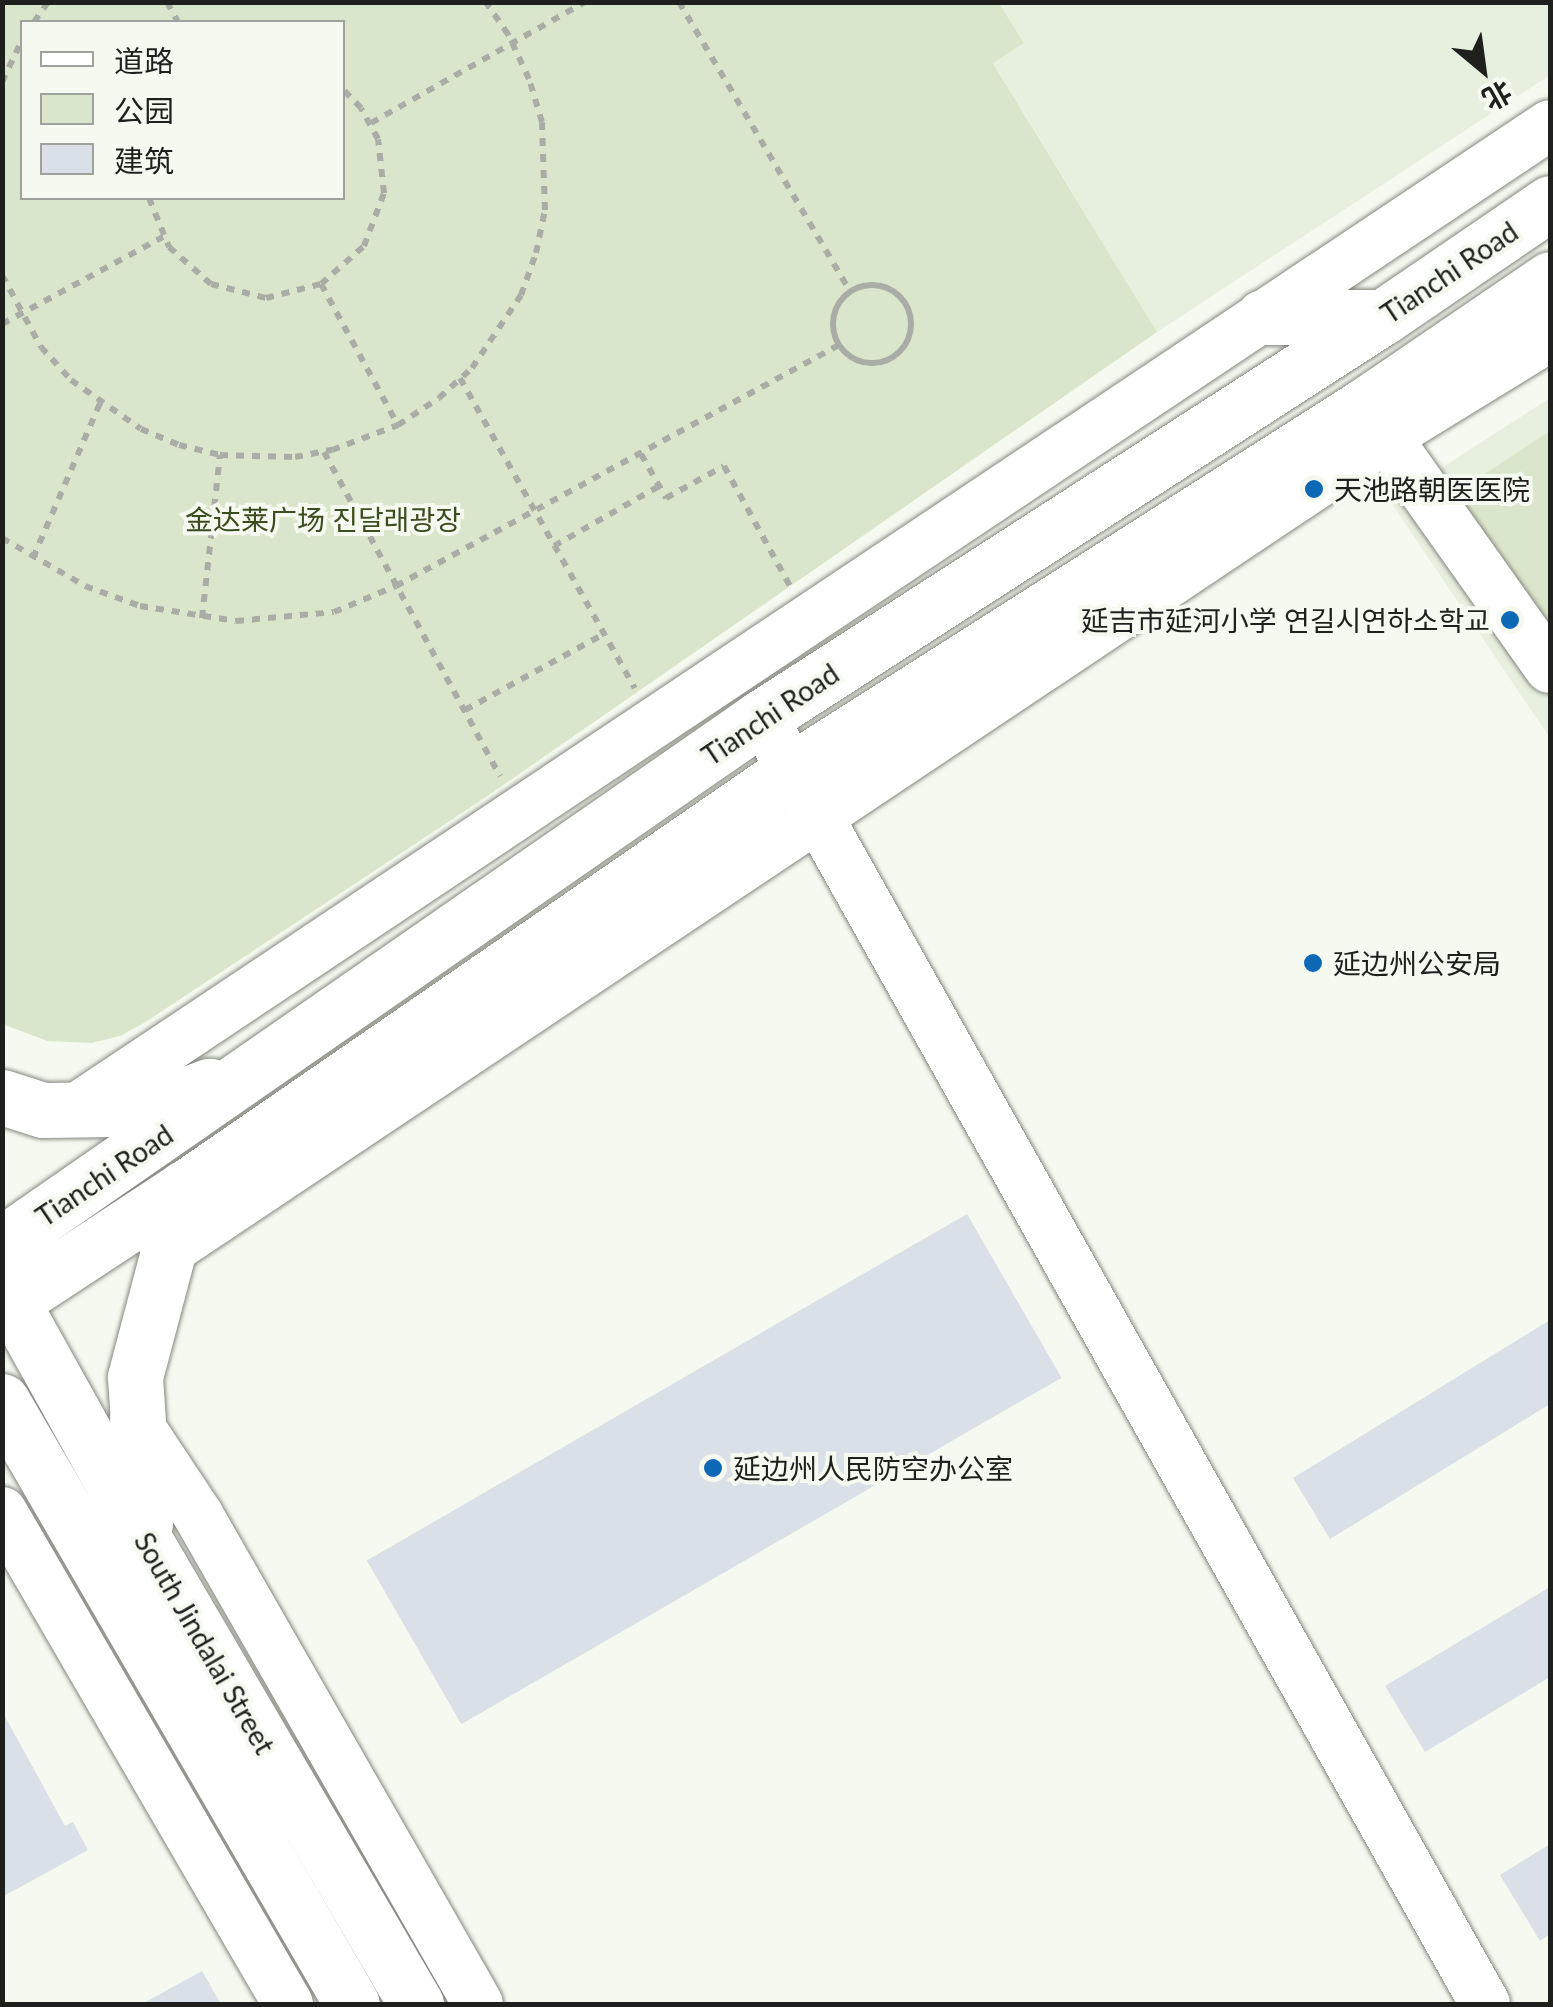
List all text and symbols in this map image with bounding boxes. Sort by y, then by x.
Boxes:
legend [20,20,345,200]
north arrow [1433,20,1533,120]
text: 道路 [114,42,174,78]
text: 北 [1477,75,1518,118]
text: 公园 [114,92,174,128]
text: 建筑 [114,142,174,178]
street label: Tianchi Road [1374,214,1524,330]
place label: 天池路朝医医院 [1334,472,1530,506]
marker: 天池路朝医医院 [1303,478,1325,500]
park label: 金达莱广场 진달래광장 [185,502,461,536]
place label: 延吉市延河小学 연길시연하소학교 [1081,603,1490,637]
marker: 延吉市延河小学 연길시연하소학교 [1499,609,1521,631]
street label: Tianchi Road [695,656,845,772]
place label: 延边州公安局 [1333,946,1501,980]
marker: 延边州公安局 [1302,952,1324,974]
street label: Tianchi Road [29,1117,179,1233]
place label: 延边州人民防空办公室 [733,1451,1013,1485]
marker: 延边州人民防空办公室 [702,1457,724,1479]
street label: South Jindalai Street [128,1526,282,1760]

